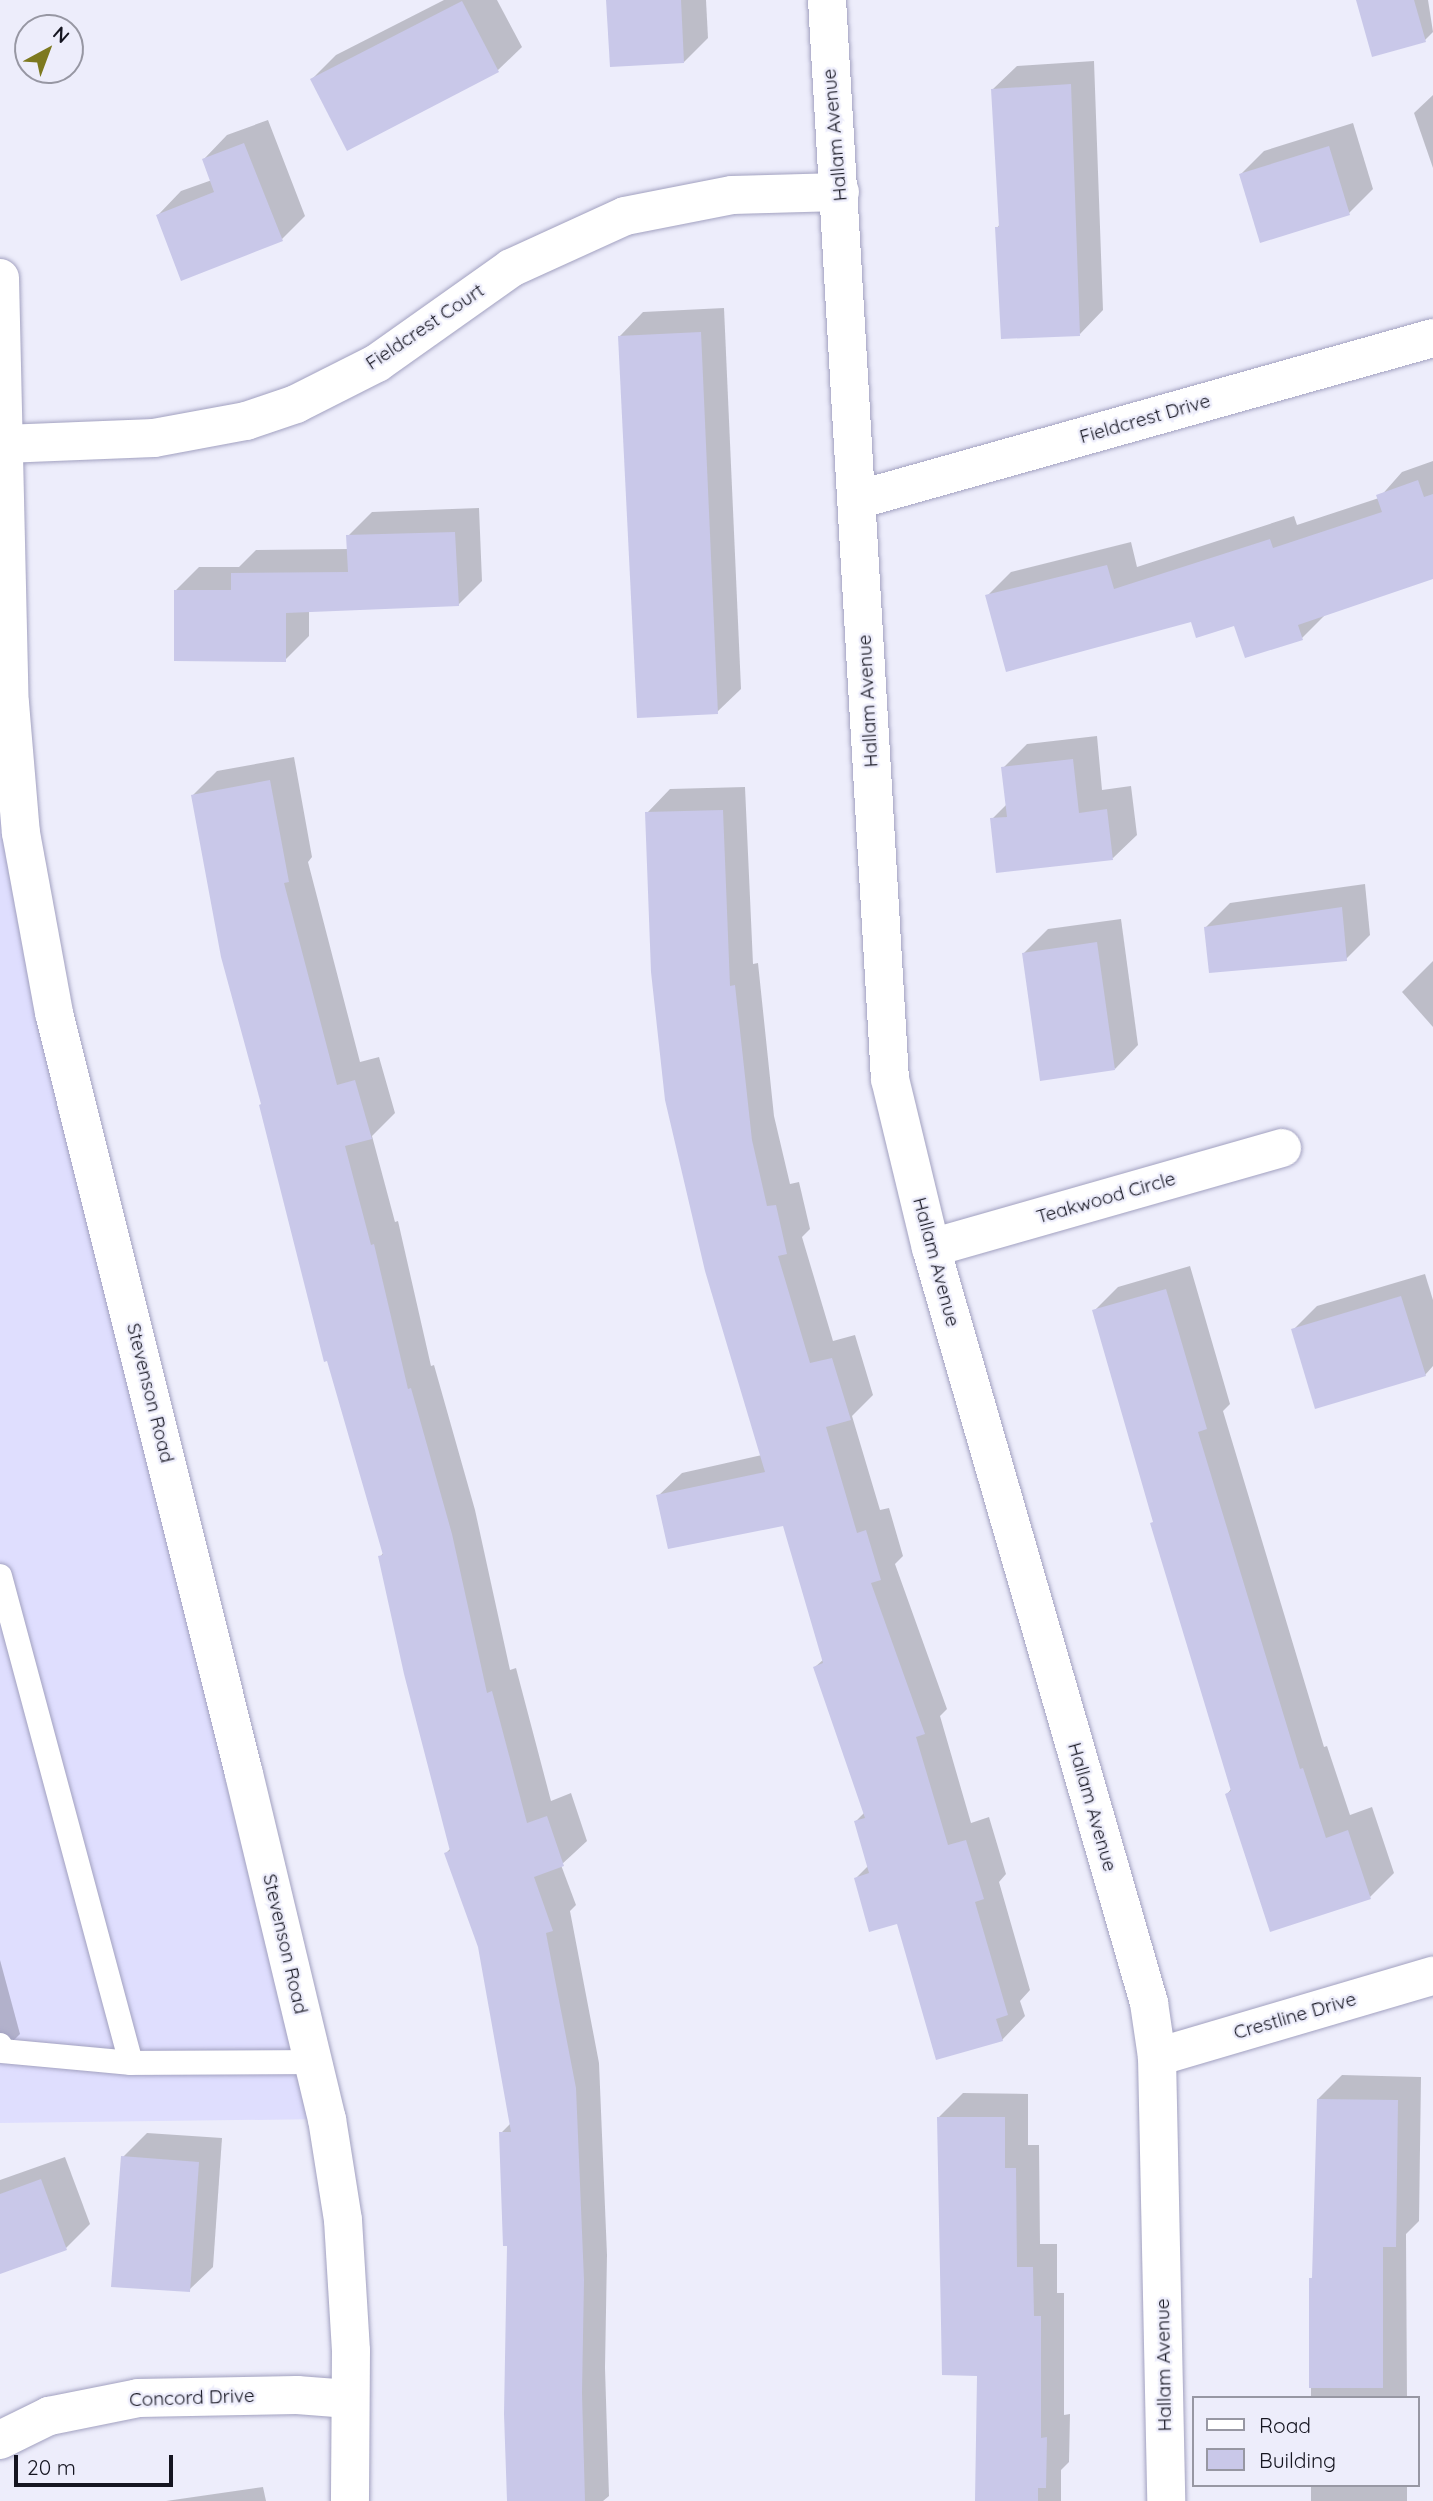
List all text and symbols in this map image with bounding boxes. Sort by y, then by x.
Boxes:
north arrow [14,14,84,84]
text: N [48,21,75,48]
street label: Hallam Avenue [818,68,852,202]
street label: Fieldcrest Court [362,279,488,375]
street label: Fieldcrest Drive [1077,389,1213,449]
street label: Hallam Avenue [853,634,883,768]
street label: Teakwood Circle [1034,1167,1178,1229]
street label: Hallam Avenue [908,1195,964,1329]
street label: Stevenson Road [122,1321,178,1465]
street label: Hallam Avenue [1063,1740,1121,1874]
street label: Stevenson Road [258,1872,312,2016]
street label: Crestline Drive [1231,1988,1359,2044]
street label: Hallam Avenue [1151,2298,1177,2432]
street label: Concord Drive [129,2384,255,2412]
legend [1192,2396,1419,2487]
text: Road [1259,2412,1311,2438]
scale bar [18,2442,177,2486]
text: Building [1259,2447,1336,2473]
text: 20 m [27,2454,76,2480]

